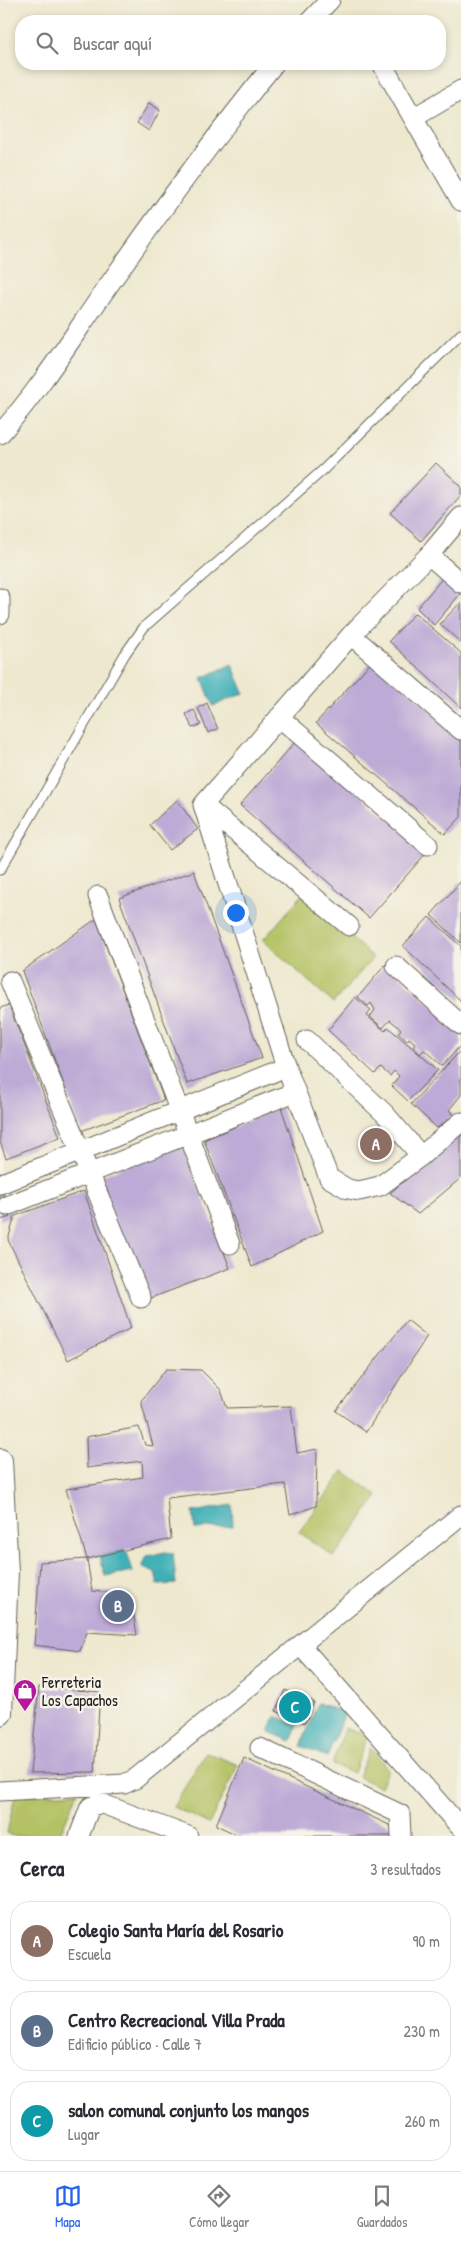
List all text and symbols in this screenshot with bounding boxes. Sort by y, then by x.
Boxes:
search box [15,15,446,70]
icon: search [33,29,61,57]
text: Buscar aquí [73,30,152,56]
your location [223,900,249,926]
pin: A [360,1125,392,1163]
pin: B [102,1587,134,1625]
place label: Ferreteria Los Capachos [41,1671,118,1711]
shop icon: Ferreteria Los Capachos [12,1678,38,1712]
pin: C [279,1688,311,1726]
text: Cerca [20,1854,64,1883]
text: 3 resultados [370,1858,441,1880]
text: Colegio Santa María del Rosario [68,1917,283,1943]
text: A [33,1930,41,1952]
text: 90 m [412,1930,440,1952]
text: Escuela [68,1943,111,1965]
text: Centro Recreacional Villa Prada [68,2007,285,2033]
text: B [33,2020,41,2042]
text: 230 m [404,2020,440,2042]
text: Edificio público · Calle 7 [68,2033,202,2055]
text: salon comunal conjunto los mangos [68,2097,309,2123]
text: C [33,2110,41,2132]
text: 260 m [404,2110,440,2132]
text: Lugar [68,2123,100,2145]
tab: Mapa [54,2182,82,2231]
tab: Cómo llegar [189,2182,249,2231]
tab: Guardados [357,2182,407,2231]

